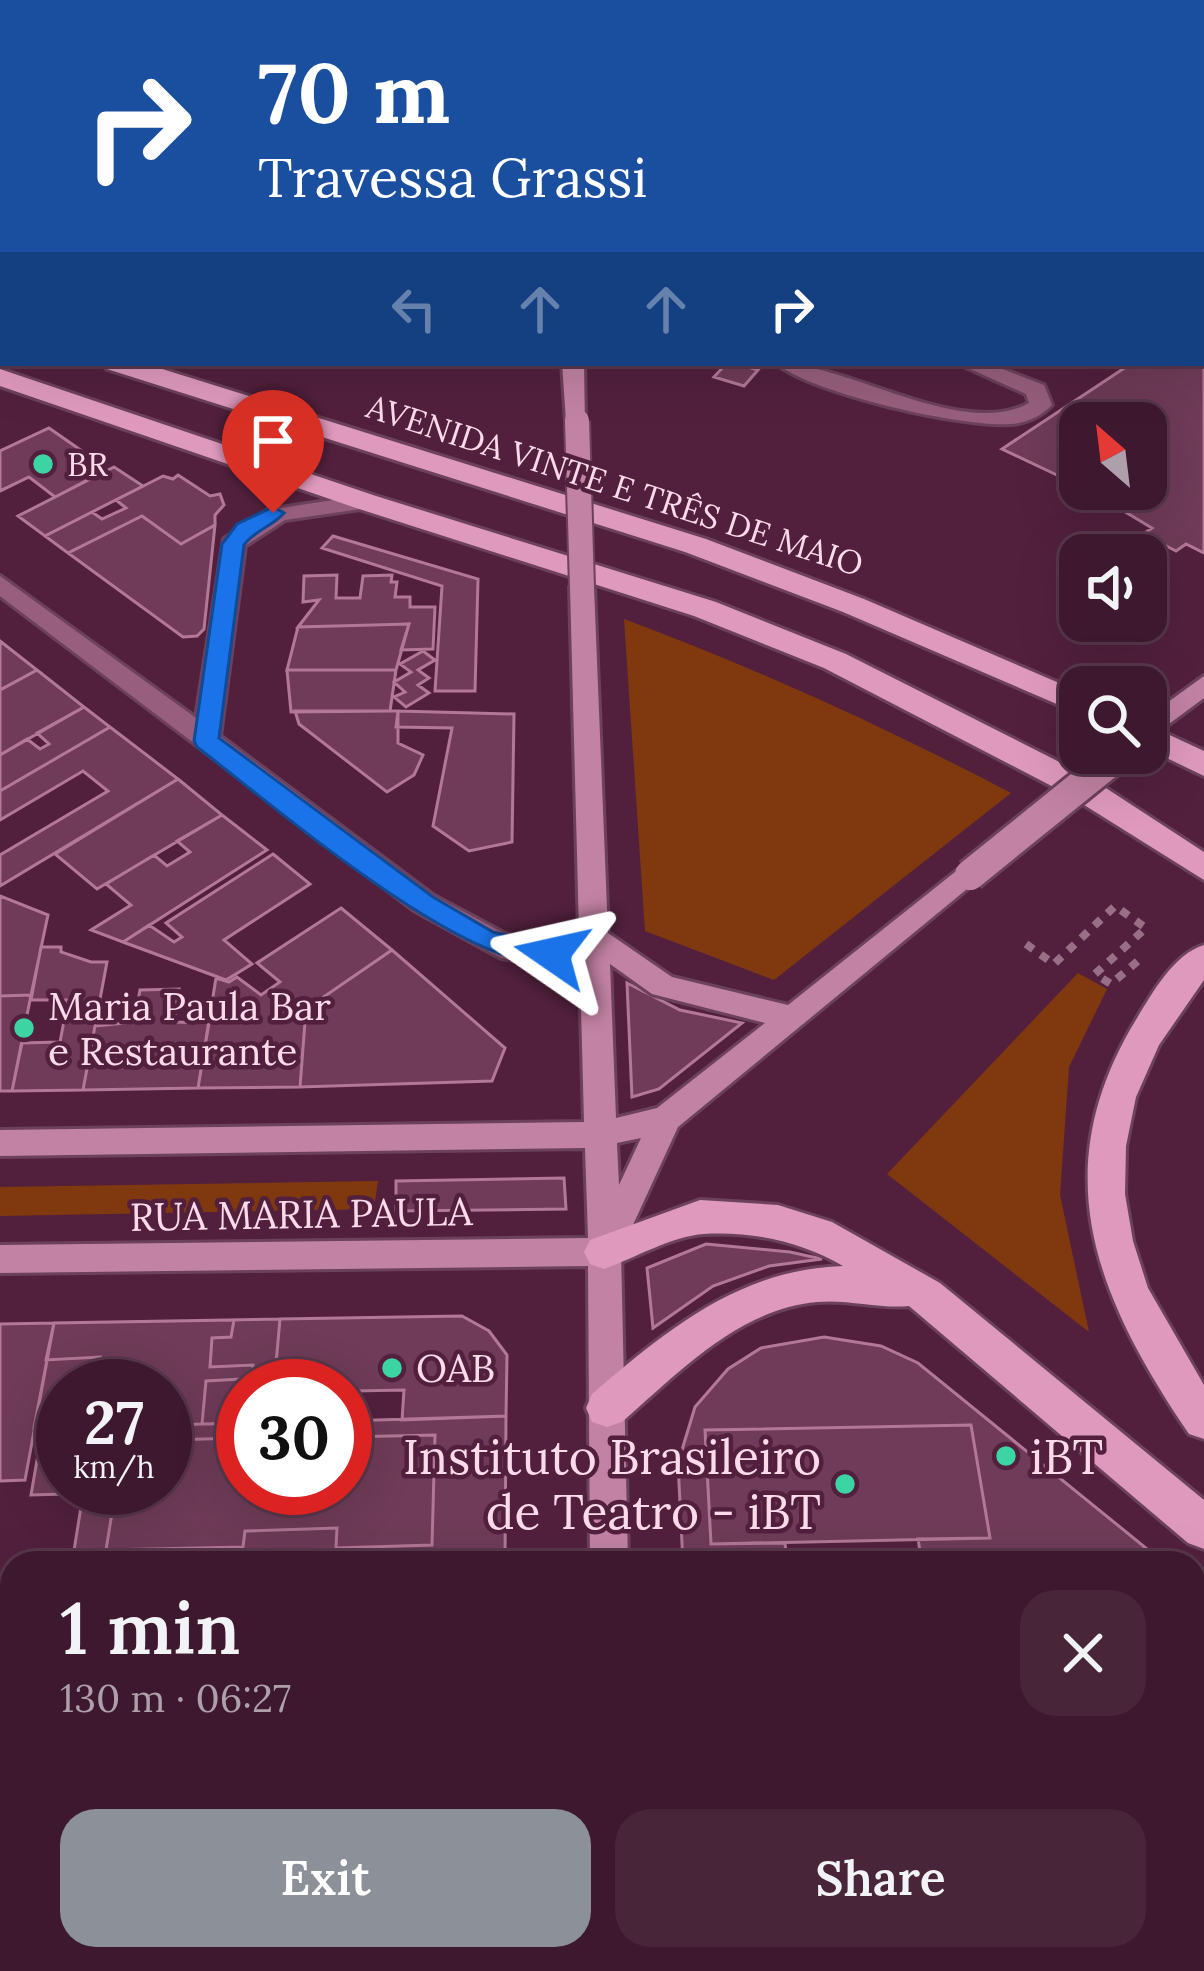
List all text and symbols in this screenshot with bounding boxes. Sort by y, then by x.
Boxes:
text: 70 m [258,38,450,146]
icon: right [60,48,216,204]
text: Travessa Grassi [258,143,647,212]
icon: left [381,276,447,342]
icon: ahead [507,276,573,342]
icon: ahead [633,276,699,342]
icon: right [759,276,825,342]
street label: AVENIDA VINTE E TRÊS DE MAIO [361,384,869,585]
pin [222,390,324,513]
north arrow [1059,402,1167,510]
map controls [1059,402,1167,774]
icon: arrive [240,408,306,474]
place label: BR [67,443,108,485]
marker: BR [30,451,56,477]
button: sound [1059,534,1167,642]
button: search [1059,666,1167,774]
position arrow [489,891,615,1017]
place label: Maria Paula Bar e Restaurante [48,981,331,1076]
marker: Maria Paula Bar e Restaurante [11,1015,37,1041]
street label: RUA MARIA PAULA [129,1186,473,1242]
place label: OAB [416,1343,495,1393]
marker: OAB [379,1355,405,1381]
speed limit sign: 30 [216,1359,372,1515]
text: 27 [84,1384,144,1460]
place label: Instituto Brasileiro de Teatro - iBT [403,1426,821,1542]
place label: iBT [1030,1426,1103,1487]
marker: iBT [993,1443,1019,1469]
text: km/h [73,1448,155,1486]
marker: Instituto Brasileiro de Teatro - iBT [832,1471,858,1497]
text: 1 min [60,1582,240,1674]
button: close [1020,1590,1146,1716]
text: 130 m · 06:27 [60,1673,291,1723]
button: Exit [60,1809,591,1947]
button: Share [615,1809,1146,1947]

